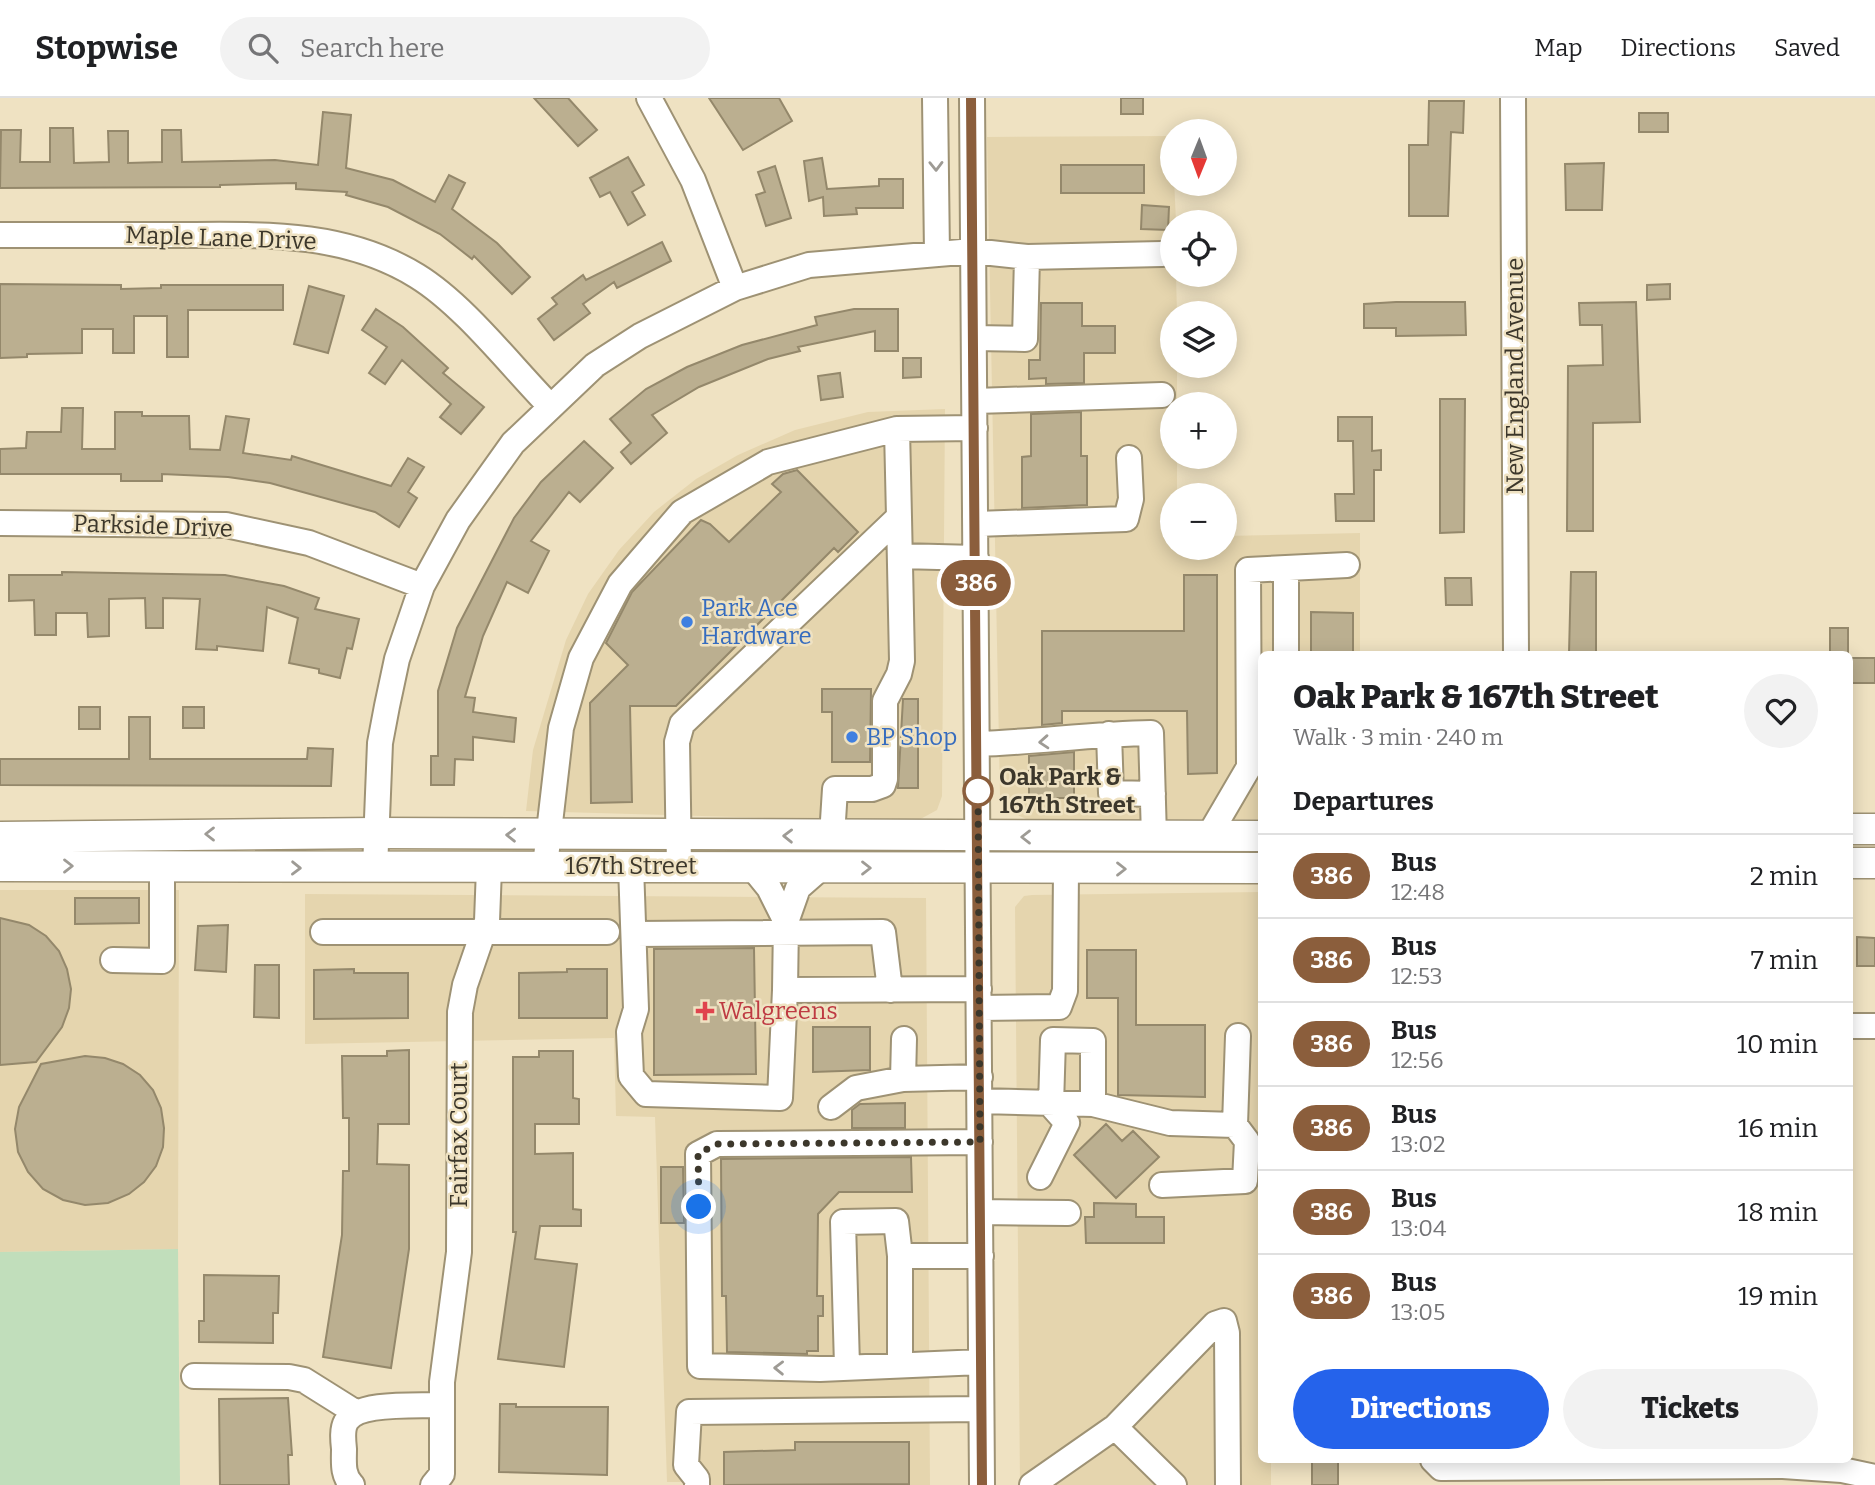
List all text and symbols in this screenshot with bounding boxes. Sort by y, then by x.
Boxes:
search box [220,17,710,80]
text: Stopwise [35,28,178,68]
icon: search [244,29,282,67]
text: Search here [300,33,444,64]
text: Map [1534,34,1583,62]
text: Directions [1621,34,1736,62]
text: Saved [1774,34,1840,62]
north arrow [1160,119,1237,196]
map controls [1160,119,1237,560]
one-way arrow [928,161,944,172]
button: locate [1160,210,1237,287]
street label: Maple Lane Drive [125,221,317,255]
street label: New England Avenue [1501,258,1529,494]
button: layers [1160,301,1237,378]
button: + [1160,392,1237,469]
button: − [1160,483,1237,560]
street label: Parkside Drive [73,509,233,543]
line badge: 386 [936,560,1016,606]
text: 386 [955,569,997,597]
place label: Park Ace Hardware [701,594,812,650]
marker: Park Ace Hardware [679,614,695,630]
button: heart [1744,674,1818,748]
text: Oak Park & 167th Street [1293,677,1659,717]
place label: BP Shop [866,723,957,751]
text: Walk · 3 min · 240 m [1293,723,1503,751]
marker: BP Shop [844,729,860,745]
one-way arrow [1038,734,1049,749]
place label: Oak Park & 167th Street [999,763,1136,819]
marker: Oak Park & 167th Street [963,776,993,806]
text: Departures [1293,786,1434,817]
one-way arrow [205,826,215,842]
one-way arrow [506,827,516,843]
one-way arrow [782,828,793,844]
one-way arrow [1020,829,1030,845]
text: Bus [1391,847,1437,878]
street label: 167th Street [565,852,697,880]
one-way arrow [63,858,74,874]
one-way arrow [291,860,301,876]
one-way arrow [861,860,872,875]
one-way arrow [1116,861,1127,877]
text: 2 min [1750,861,1818,892]
text: 386 [1310,862,1353,890]
text: 12:48 [1391,878,1445,906]
text: Bus [1391,931,1437,962]
text: 7 min [1751,945,1818,976]
text: 386 [1310,946,1353,974]
text: 12:53 [1391,962,1443,990]
place label: Walgreens [719,997,838,1025]
marker: Walgreens [697,1003,713,1019]
text: Bus [1391,1015,1437,1046]
text: 10 min [1737,1029,1818,1060]
text: 386 [1310,1030,1353,1058]
text: 12:56 [1391,1046,1444,1074]
street label: Fairfax Court [445,1062,473,1208]
text: Bus [1391,1099,1437,1130]
text: 16 min [1738,1113,1818,1144]
text: 386 [1310,1114,1353,1142]
text: 13:02 [1391,1130,1446,1158]
text: Bus [1391,1183,1437,1214]
your location [681,1189,716,1224]
text: 18 min [1738,1197,1818,1228]
text: 386 [1310,1198,1353,1226]
text: 13:04 [1391,1214,1446,1242]
text: Bus [1391,1267,1437,1298]
text: 19 min [1738,1281,1818,1312]
text: 386 [1310,1282,1353,1310]
text: 13:05 [1391,1298,1445,1326]
one-way arrow [773,1360,783,1376]
button: Directions [1293,1369,1549,1449]
button: Tickets [1563,1369,1818,1449]

